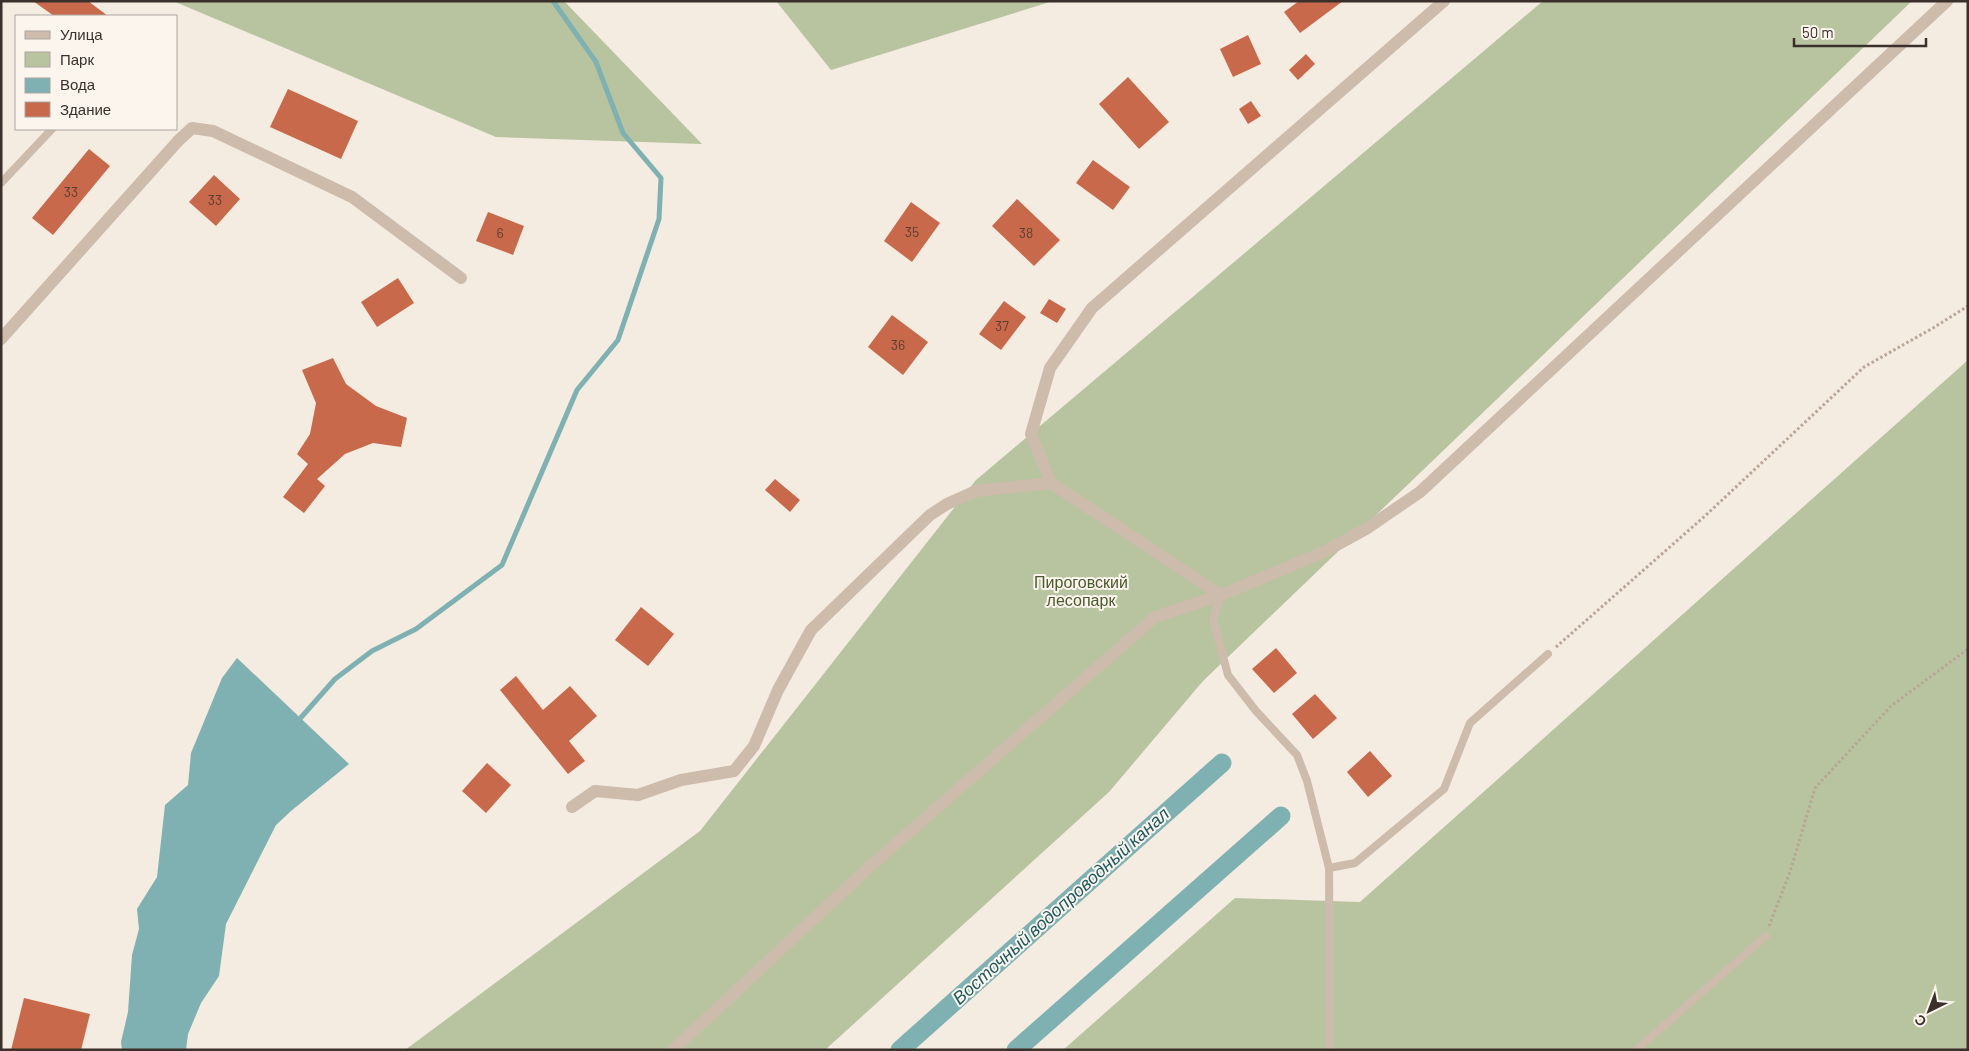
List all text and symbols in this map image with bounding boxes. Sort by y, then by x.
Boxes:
legend [15,15,178,130]
scale bar [1794,15,1926,47]
text: 50 m [1802,23,1834,41]
text: Улица [60,25,103,43]
text: Парк [60,50,94,68]
text: Вода [60,75,96,93]
text: Здание [60,100,111,118]
house number: 33 [64,183,78,200]
house number: 33 [208,191,222,208]
house number: 35 [905,223,919,240]
house number: 6 [496,224,504,241]
house number: 38 [1019,224,1033,241]
house number: 37 [995,317,1009,334]
house number: 36 [891,336,905,353]
park label: Пироговский лесопарк [1034,572,1128,609]
water label: Восточный водопроводный канал [947,802,1173,1008]
north arrow [1904,986,1954,1036]
text: С [1911,1011,1929,1031]

